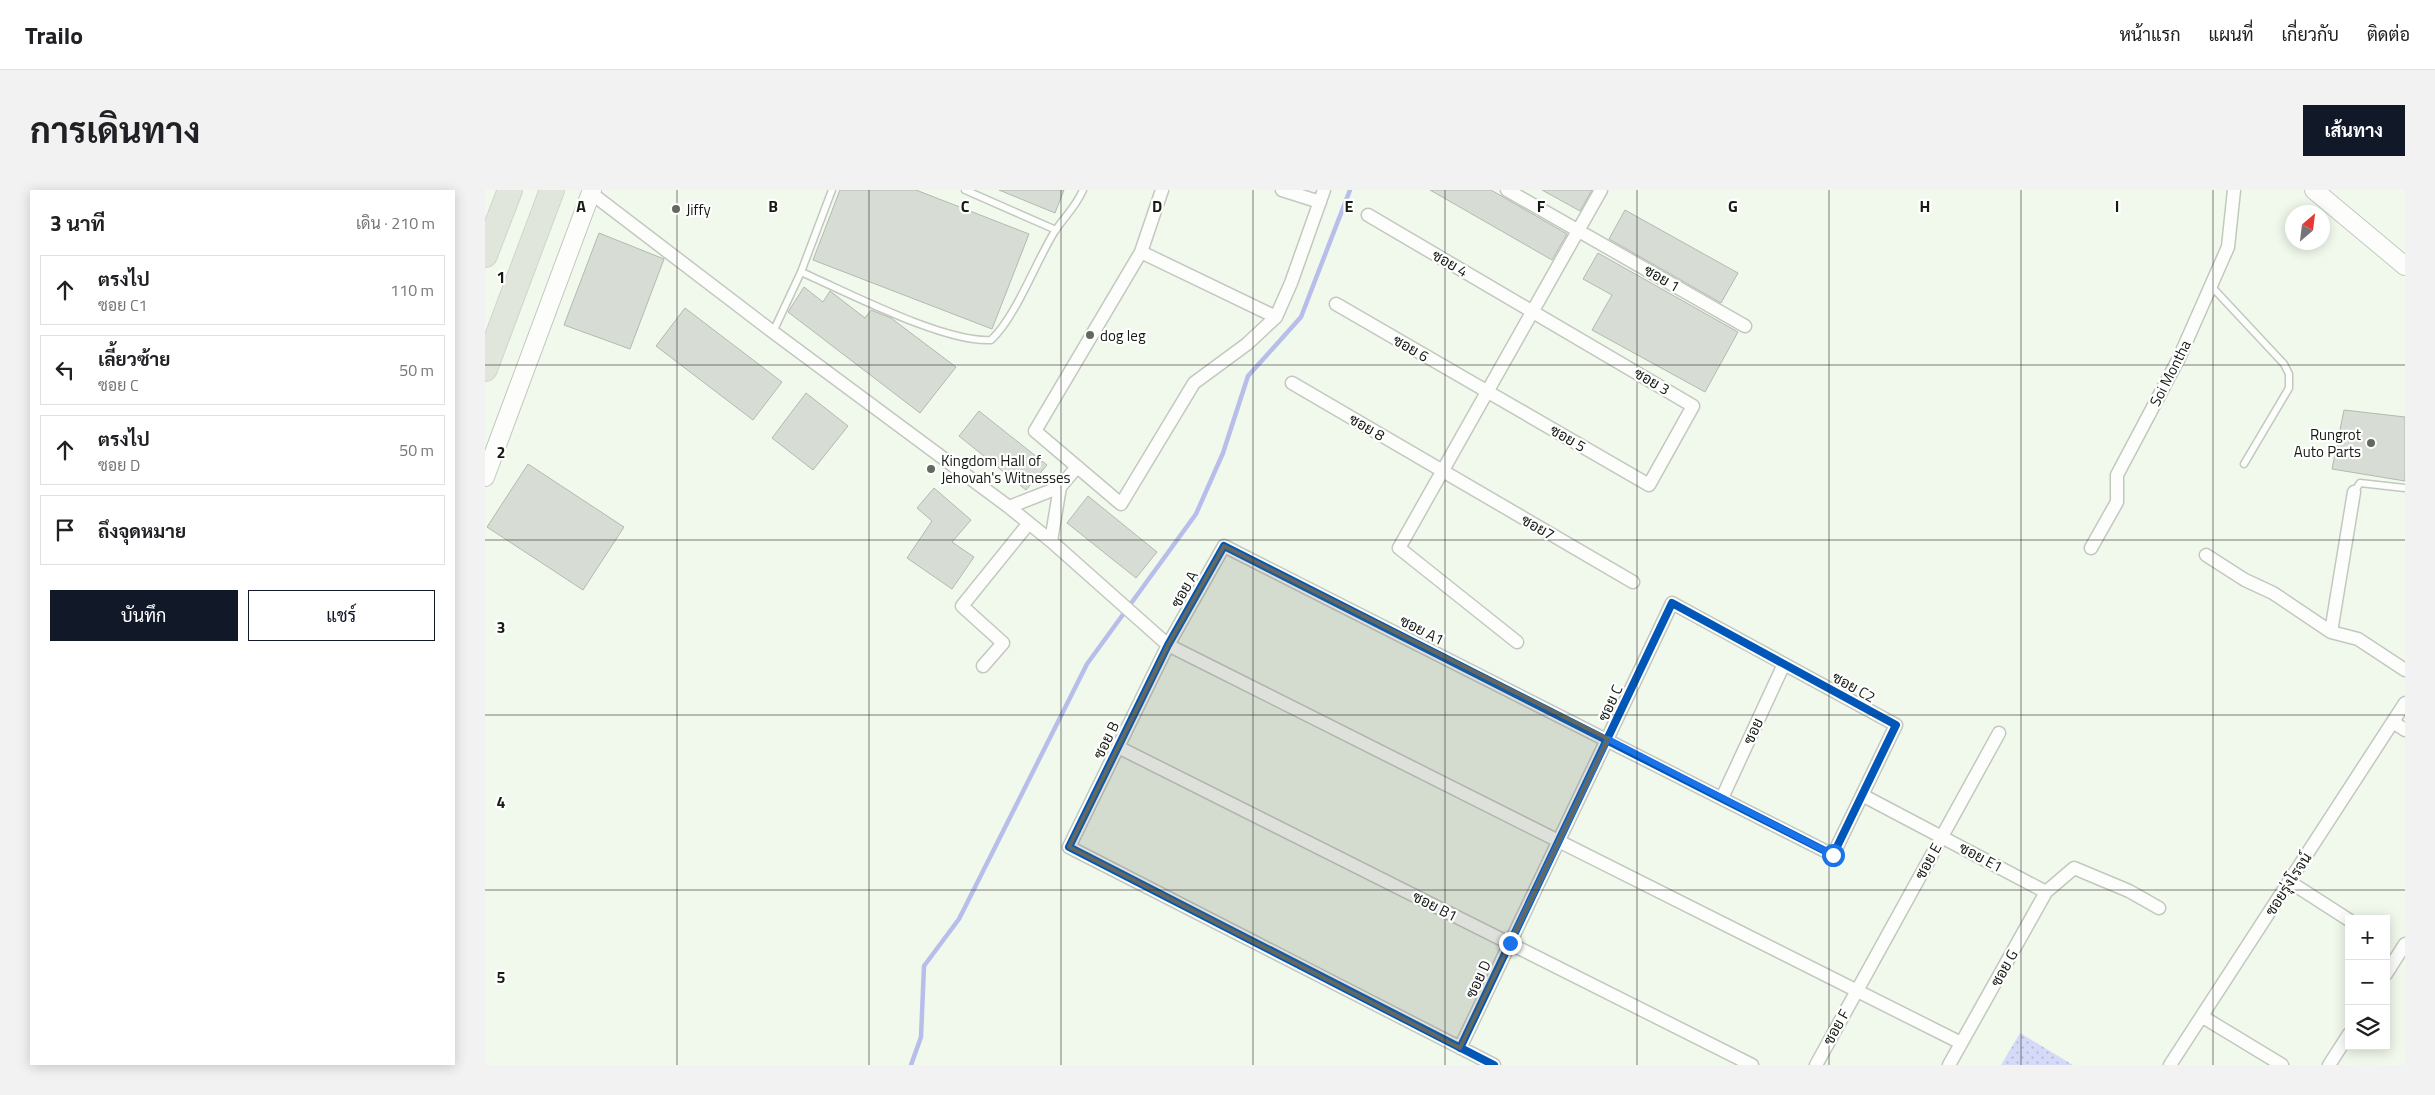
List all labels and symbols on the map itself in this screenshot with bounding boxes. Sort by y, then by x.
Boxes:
text: A [576,194,586,218]
text: B [768,194,778,218]
text: C [961,194,970,218]
text: D [1152,194,1162,218]
text: E [1345,194,1354,218]
text: F [1537,194,1546,218]
text: G [1728,194,1738,218]
text: H [1920,194,1930,218]
text: I [2115,194,2119,218]
place label: Jiffy [686,198,711,221]
marker: Jiffy [670,203,682,215]
north arrow [2285,205,2330,250]
street label: ซอย 4 [1428,243,1472,283]
street label: ซอย 1 [1640,258,1684,298]
text: 1 [497,265,505,289]
place label: dog leg [1100,324,1146,347]
street label: ซอย 6 [1389,328,1433,368]
marker: dog leg [1084,329,1096,341]
street label: Soi Montha [2143,335,2197,410]
street label: ซอย 3 [1630,361,1674,401]
street label: ซอย 8 [1345,407,1389,447]
street label: ซอย 5 [1546,418,1590,458]
place label: Rungrot Auto Parts [2294,423,2362,463]
marker: Rungrot Auto Parts [2365,437,2377,449]
text: 2 [497,440,505,464]
place label: Kingdom Hall of Jehovah's Witnesses [941,449,1070,489]
marker: Kingdom Hall of Jehovah's Witnesses [925,463,937,475]
street label: ซอย7 [1517,508,1559,546]
street label: ซอย A [1165,566,1204,612]
street label: ซอย A1 [1396,609,1448,651]
text: 3 [497,615,505,639]
street label: ซอย C2 [1828,666,1880,708]
street label: ซอย C [1592,681,1628,725]
street label: ซอย [1737,714,1769,748]
street label: ซอย B [1087,717,1125,763]
text: 4 [497,790,506,814]
street label: ซอย E1 [1955,836,2007,878]
street label: ซอย E [1909,839,1947,883]
route start [1822,844,1845,867]
street label: ซอยรุ่งโรจน์ [2259,848,2317,920]
street label: ซอย B1 [1409,885,1461,927]
route end [1499,932,1522,955]
street label: ซอย G [1984,945,2024,991]
street label: ซอย D [1459,956,1497,1002]
text: 5 [497,965,506,989]
street label: ซอย F [1817,1005,1855,1049]

